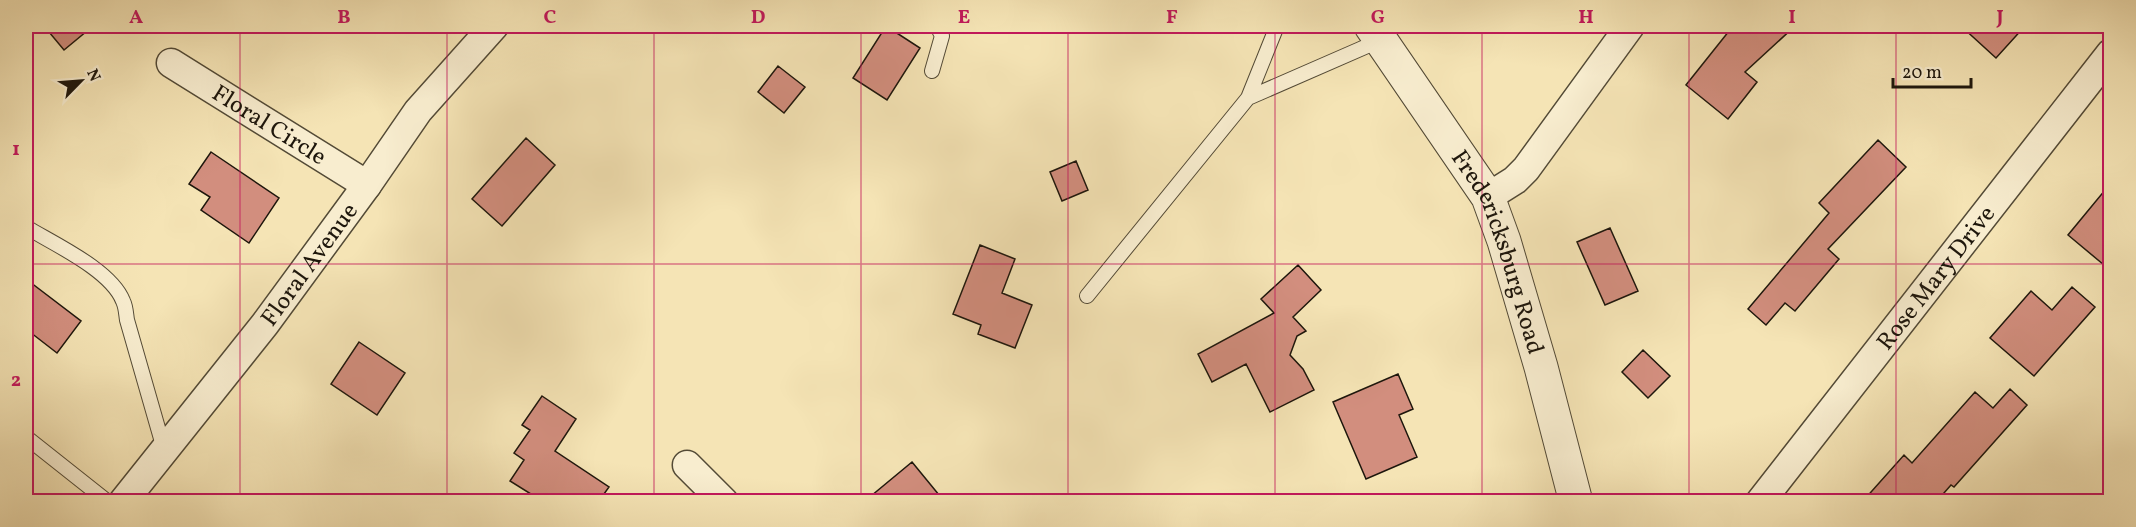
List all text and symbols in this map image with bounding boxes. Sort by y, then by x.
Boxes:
text: A [129,4,143,32]
text: B [337,4,351,32]
text: C [544,4,557,32]
text: D [751,4,765,32]
text: E [958,4,970,32]
text: F [1166,4,1178,32]
text: G [1371,4,1385,32]
text: H [1578,4,1594,32]
text: I [1788,4,1796,32]
text: J [1995,4,2004,32]
north arrow [51,51,111,111]
scale bar [1893,51,1971,89]
text: 20 m [1902,61,1942,86]
text: N [80,66,105,86]
street label: Floral Circle [205,77,332,175]
text: 1 [12,136,20,164]
street label: Fredericksburg Road [1442,144,1551,359]
street label: Floral Avenue [254,196,367,334]
street label: Rose Mary Drive [1870,199,2004,358]
text: 2 [11,367,21,395]

